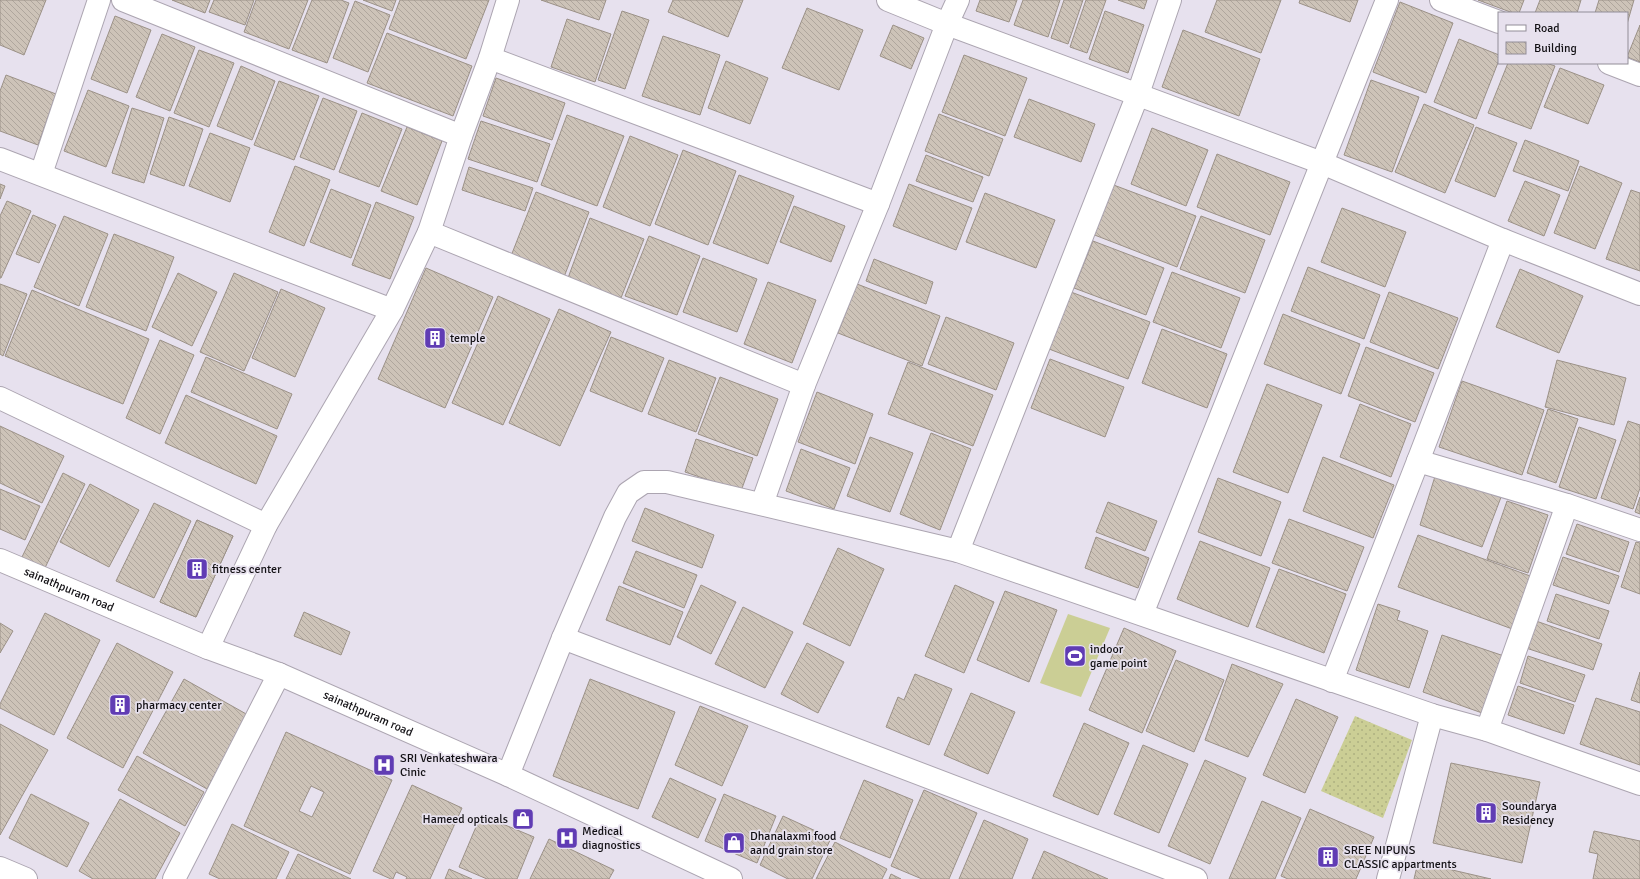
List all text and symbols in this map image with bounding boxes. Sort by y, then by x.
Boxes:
legend [1498,12,1628,64]
text: Road [1534,21,1560,36]
text: Building [1534,41,1577,56]
building icon: temple [422,325,448,351]
place label: temple [450,331,485,346]
building icon: fitness center [184,556,210,582]
place label: fitness center [212,562,282,577]
street label: sainathpuram road [22,564,116,615]
place label: indoor game point [1090,642,1147,671]
sports icon: indoor game point [1062,643,1088,669]
street label: sainathpuram road [321,688,415,740]
building icon: pharmacy center [107,692,133,718]
place label: pharmacy center [136,698,222,713]
place label: SRI Venkateshwara Cinic [400,751,498,780]
hospital icon: SRI Venkateshwara Cinic [371,752,397,778]
place label: Soundarya Residency [1502,799,1557,828]
building icon: Soundarya Residency [1473,800,1499,826]
shop icon: Hameed opticals [510,806,536,832]
place label: Hameed opticals [423,812,508,827]
place label: Medical diagnostics [582,824,640,853]
hospital icon: Medical diagnostics [554,825,580,851]
place label: Dhanalaxmi food aand grain store [750,829,836,858]
shop icon: Dhanalaxmi food aand grain store [721,830,747,856]
place label: SREE NIPUNS CLASSIC appartments [1344,843,1457,872]
building icon: SREE NIPUNS CLASSIC appartments [1315,844,1341,870]

